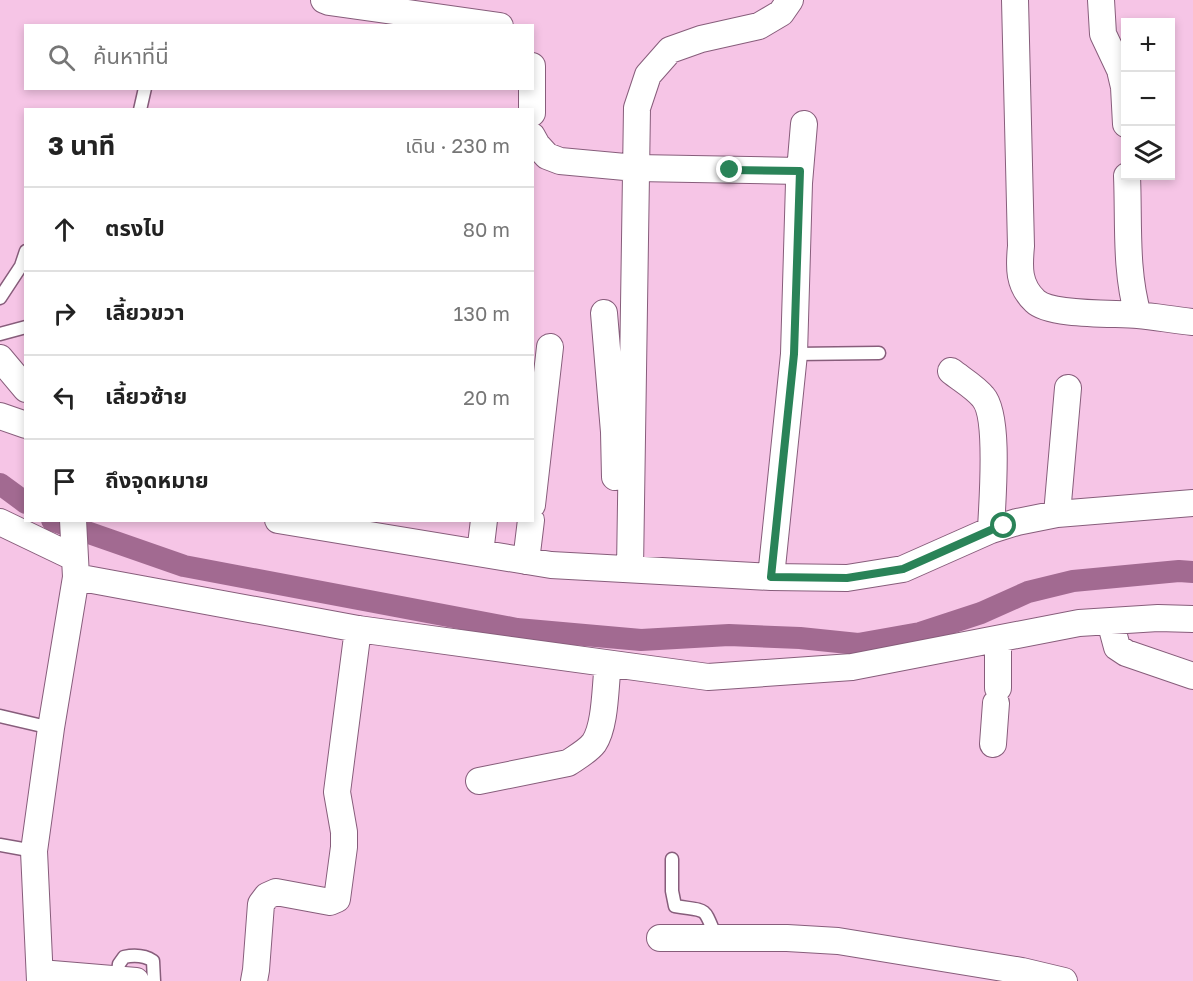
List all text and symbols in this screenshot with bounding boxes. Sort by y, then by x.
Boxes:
map controls [1121,18,1175,180]
button: + [1121,18,1175,72]
search box [24,24,534,90]
icon: search [45,41,78,74]
text: ค้นหาที่นี่ [93,42,169,69]
button: − [1121,72,1175,126]
button: layers [1121,126,1175,180]
text: 3 นาที [48,130,115,161]
text: เดิน · 230 m [405,133,510,157]
route end [716,156,742,182]
icon: ahead [48,213,81,246]
text: ตรงไป [105,214,165,241]
text: 80 m [463,217,510,241]
icon: right [48,297,81,330]
text: เลี้ยวขวา [105,298,185,325]
text: 130 m [454,301,510,325]
icon: left [48,381,81,414]
text: เลี้ยวซ้าย [105,382,187,409]
text: 20 m [463,385,510,409]
icon: arrive [48,465,81,498]
text: ถึงจุดหมาย [105,466,209,493]
route start [990,512,1016,538]

